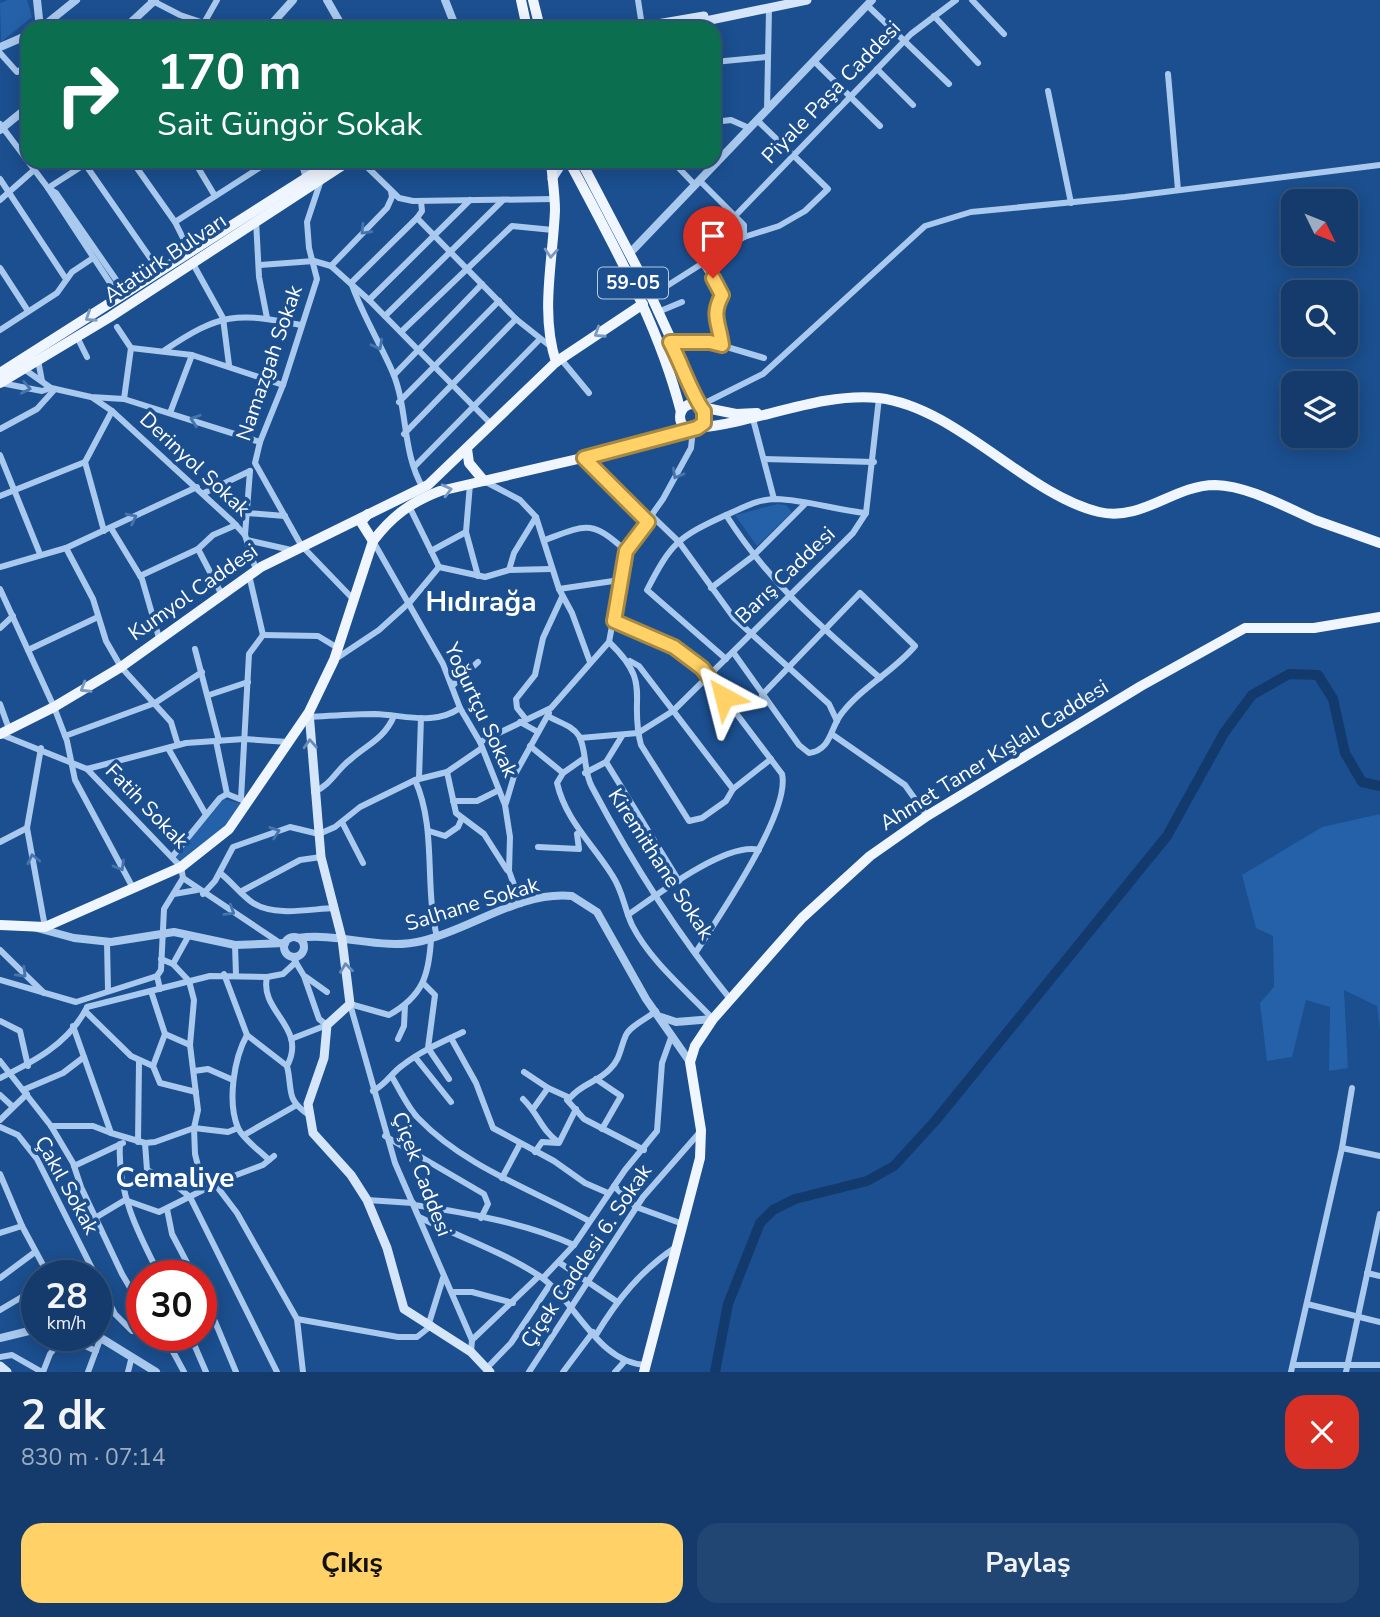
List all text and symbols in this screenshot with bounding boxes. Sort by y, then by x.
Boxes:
street label: Piyale Paşa Caddesi [755,14,907,170]
text: 170 m [157,39,301,106]
icon: right [42,49,133,140]
text: Sait Güngör Sokak [157,103,422,146]
north arrow [1281,189,1358,266]
map controls [1281,189,1358,448]
pin [683,206,743,278]
street label: Atatürk Bulvarı [98,207,232,309]
icon: arrive [694,217,732,255]
one-way arrow [361,222,374,235]
one-way arrow [544,248,559,259]
road number: 59-05 [598,268,668,298]
button: search [1281,280,1358,357]
street label: Namazgah Sokak [229,281,309,444]
one-way arrow [84,309,97,322]
one-way arrow [594,325,607,338]
one-way arrow [370,338,383,351]
button: layers [1281,371,1358,448]
one-way arrow [20,379,32,394]
street label: Derinyol Sokak [134,406,257,523]
one-way arrow [189,414,202,428]
one-way arrow [671,467,685,480]
one-way arrow [441,484,453,498]
one-way arrow [125,512,137,526]
street label: Barış Caddesi [729,520,841,630]
street label: Kumyol Caddesi [123,537,263,647]
district label: Hıdırağa [425,583,537,621]
street label: Yoğurtçu Sokak [437,637,525,782]
position arrow [687,660,761,734]
street label: Ahmet Taner Kışlalı Caddesi [874,673,1114,837]
one-way arrow [79,680,92,693]
one-way arrow [303,738,318,749]
street label: Fatih Sokak [99,757,195,855]
street label: Kiremithane Sokak [602,783,721,945]
one-way arrow [269,826,281,840]
one-way arrow [27,853,42,865]
one-way arrow [112,858,125,871]
street label: Salhane Sokak [402,870,543,938]
one-way arrow [222,903,235,916]
one-way arrow [338,962,353,974]
one-way arrow [14,964,27,977]
street label: Çiçek Caddesi [385,1108,459,1240]
street label: Çakıl Sokak [28,1131,106,1240]
street label: Çiçek Caddesi 6. Sokak [514,1158,658,1353]
district label: Cemaliye [116,1159,234,1197]
speed limit sign: 30 [126,1260,217,1351]
text: 28 [45,1273,88,1320]
text: km/h [47,1311,86,1335]
text: 2 dk [21,1387,105,1444]
button: close [1285,1395,1359,1469]
text: 830 m · 07:14 [21,1442,166,1473]
button: Çıkış [21,1523,683,1603]
button: Paylaş [697,1523,1359,1603]

